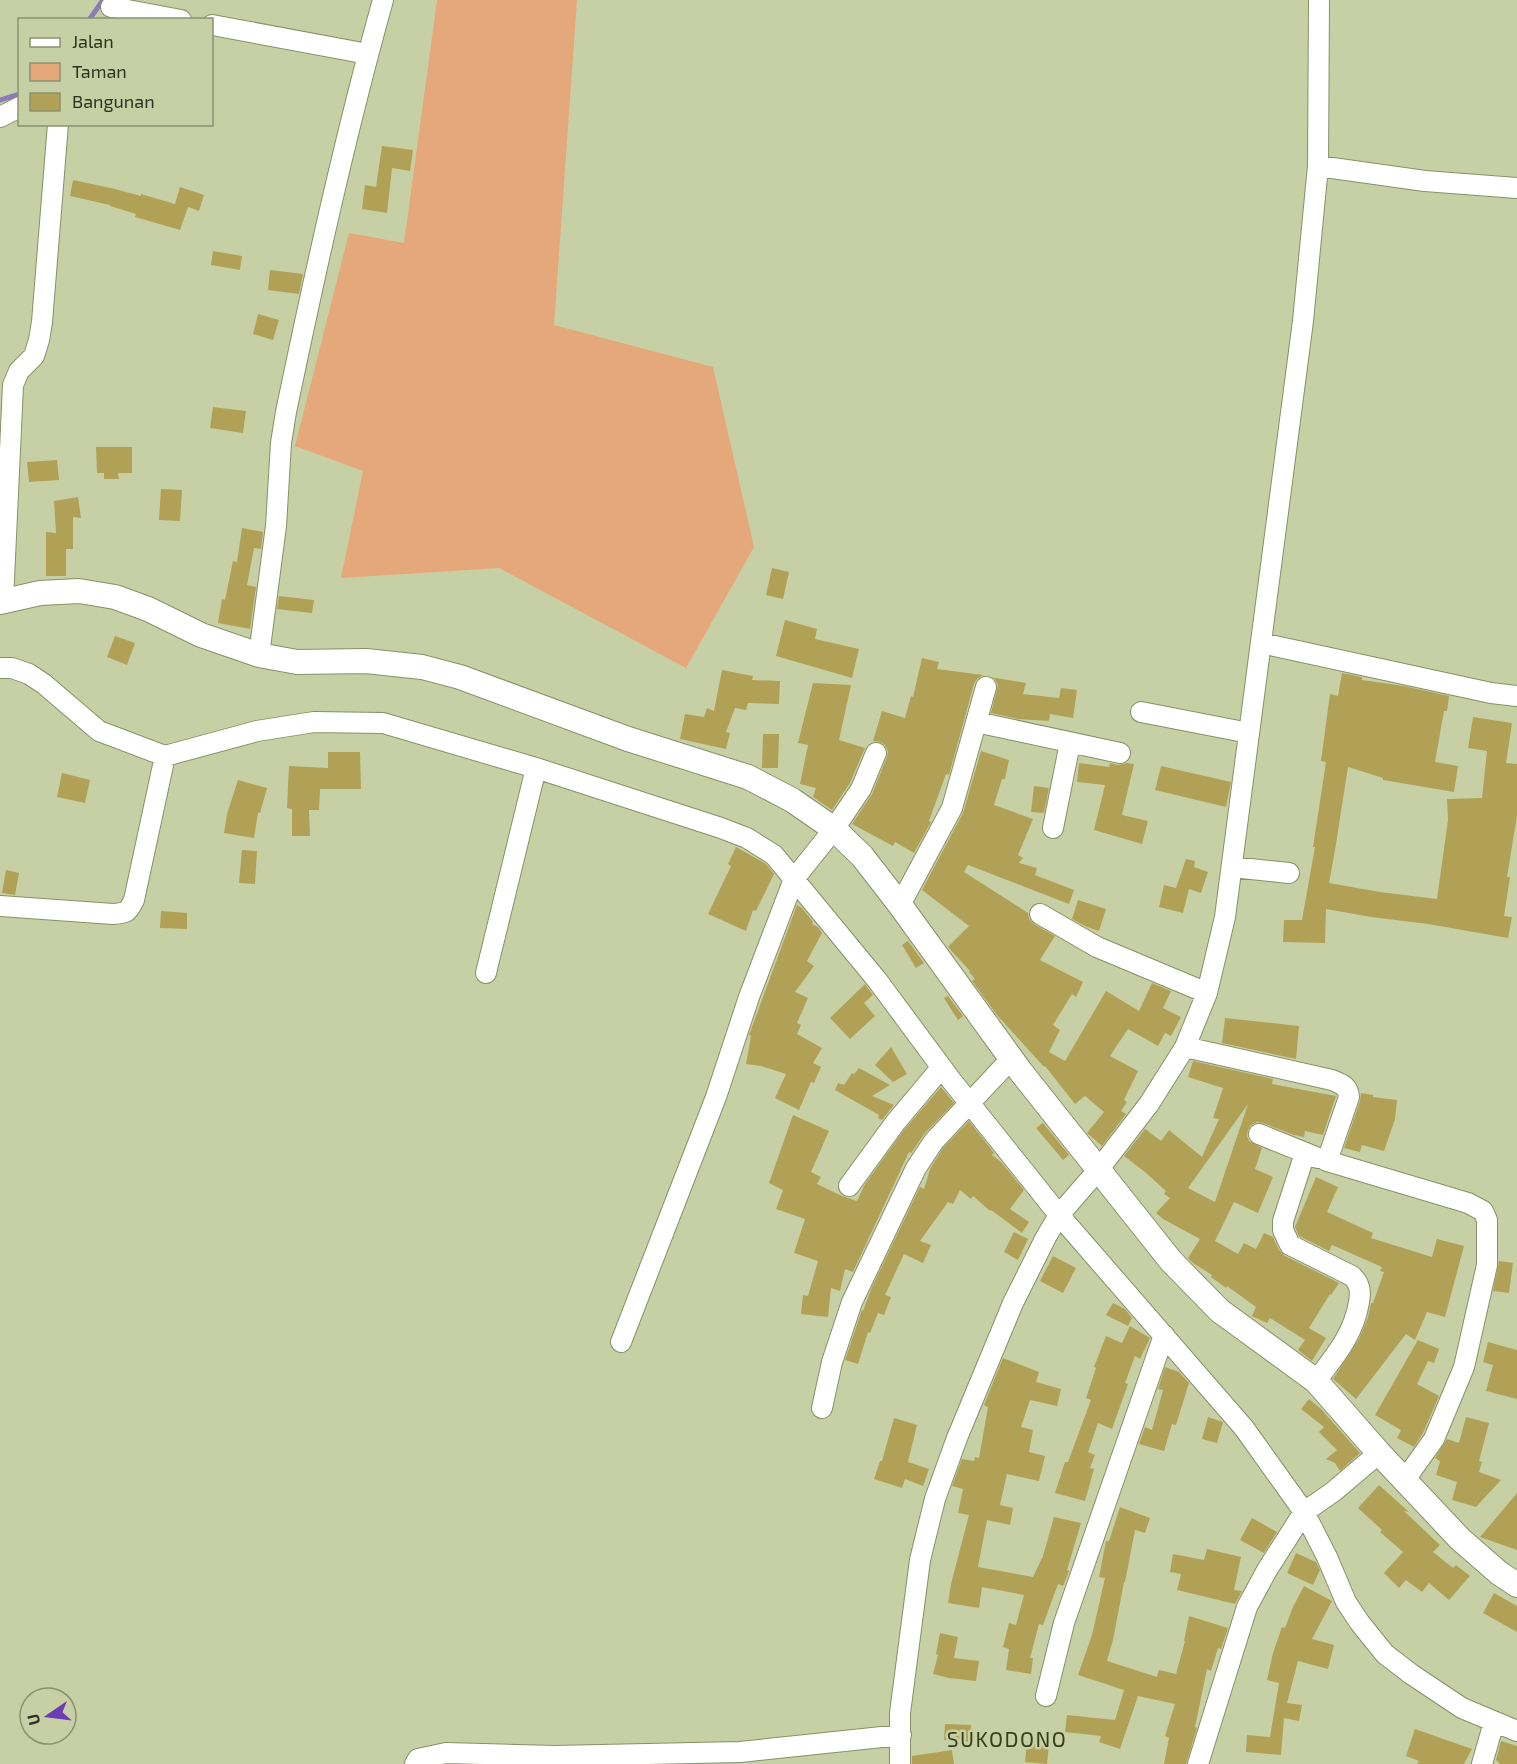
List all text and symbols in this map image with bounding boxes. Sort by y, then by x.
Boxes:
legend [18,18,213,126]
text: Jalan [72,30,114,52]
text: Taman [72,60,127,82]
text: Bangunan [72,90,155,112]
north arrow [18,1686,78,1746]
text: U [22,1712,44,1727]
district label: SUKODONO [947,1726,1067,1751]

